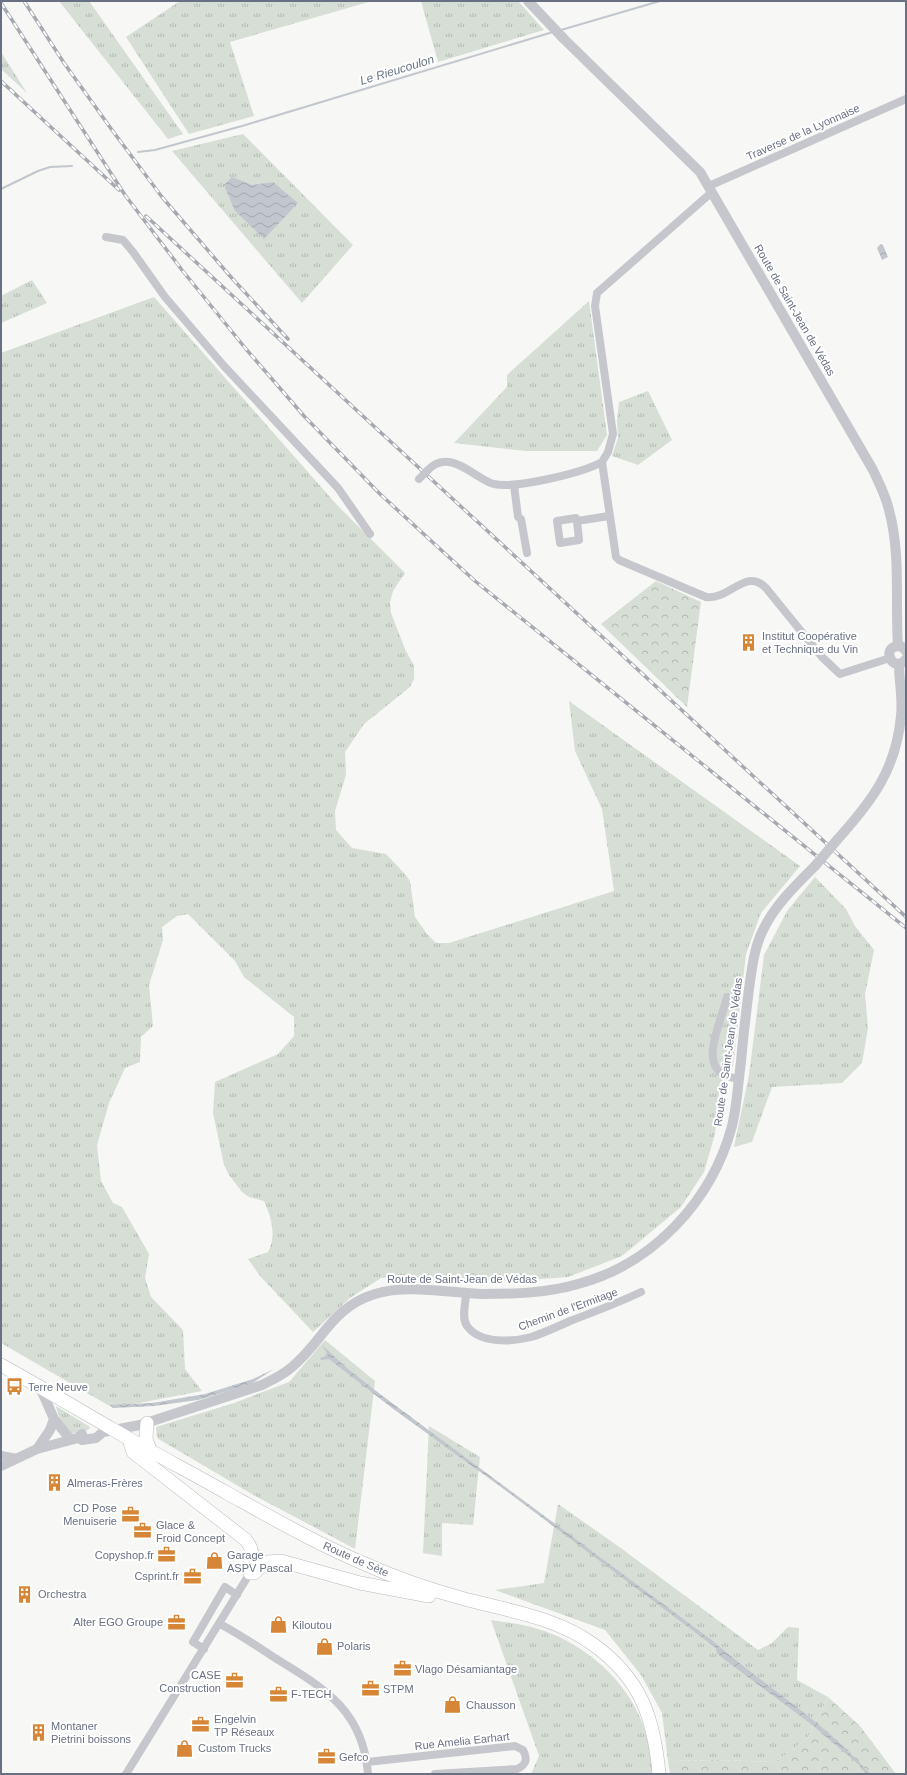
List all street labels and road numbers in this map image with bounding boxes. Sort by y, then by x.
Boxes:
street label: Traverse de la Lyonnaise [745,102,861,162]
street label: Route de Saint-Jean de Védas [752,242,838,378]
street label: Route de Saint-Jean de Védas [712,976,744,1127]
street label: Route de Saint-Jean de Védas [387,1273,537,1285]
street label: Chemin de l'Ermitage [517,1285,619,1333]
street label: Route de Sète [321,1539,391,1579]
street label: Rue Amelia Earhart [414,1730,510,1752]

